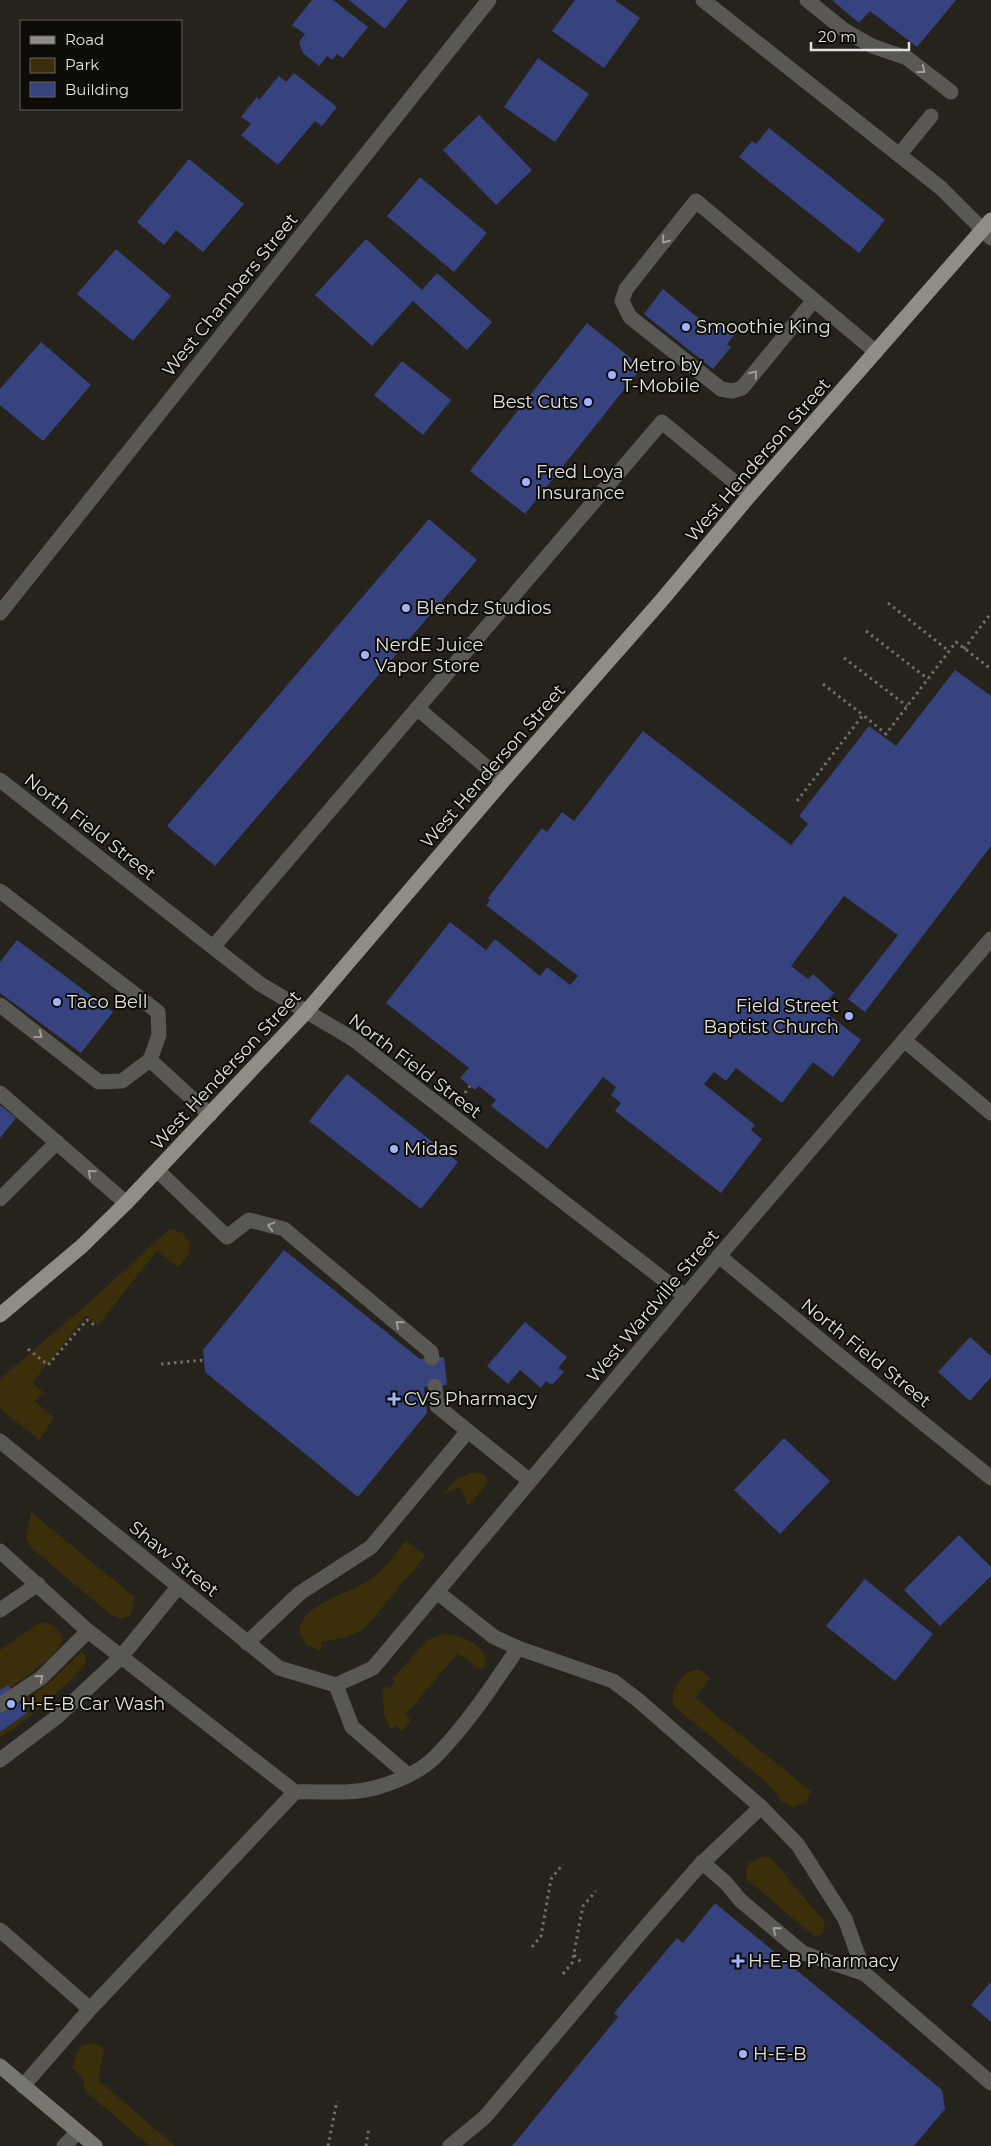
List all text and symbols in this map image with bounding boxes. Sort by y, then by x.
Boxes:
legend [20,20,182,110]
scale bar [811,20,908,52]
text: 20 m [818,27,856,46]
text: Road [65,30,104,49]
text: Park [65,55,99,74]
one-way arrow [916,64,926,73]
text: Building [65,80,129,99]
street label: West Chambers Street [157,209,303,381]
one-way arrow [662,234,671,243]
place label: Smoothie King [696,316,831,338]
marker: Smoothie King [680,321,692,333]
place label: Metro by T-Mobile [622,354,702,397]
marker: Metro by T-Mobile [606,369,618,381]
one-way arrow [748,371,756,380]
street label: West Henderson Street [681,374,835,546]
place label: Best Cuts [492,391,578,413]
marker: Best Cuts [582,396,594,408]
place label: Fred Loya Insurance [536,461,625,504]
marker: Fred Loya Insurance [520,476,532,488]
place label: Blendz Studios [416,597,551,619]
marker: Blendz Studios [400,602,412,614]
place label: NerdE Juice Vapor Store [375,634,483,677]
marker: NerdE Juice Vapor Store [359,649,371,661]
street label: West Henderson Street [416,680,570,852]
street label: North Field Street [20,769,160,885]
street label: West Henderson Street [146,986,306,1154]
place label: Taco Bell [67,991,148,1013]
place label: Field Street Baptist Church [703,995,839,1038]
marker: Taco Bell [51,996,63,1008]
street label: North Field Street [344,1009,486,1123]
marker: Field Street Baptist Church [843,1010,855,1022]
one-way arrow [33,1029,43,1038]
place label: Midas [404,1138,458,1160]
marker: Midas [388,1143,400,1155]
one-way arrow [88,1169,97,1178]
one-way arrow [266,1221,275,1232]
street label: West Wardville Street [582,1225,724,1387]
street label: North Field Street [797,1294,935,1412]
one-way arrow [395,1321,404,1330]
place label: CVS Pharmacy [404,1388,537,1410]
marker: CVS Pharmacy [388,1393,400,1405]
street label: Shaw Street [125,1516,223,1602]
one-way arrow [34,1675,43,1683]
place label: H-E-B Car Wash [21,1693,165,1715]
marker: H-E-B Car Wash [5,1698,17,1710]
one-way arrow [772,1927,781,1936]
place label: H-E-B Pharmacy [748,1950,899,1972]
marker: H-E-B Pharmacy [732,1955,744,1967]
place label: H-E-B [753,2043,807,2065]
marker: H-E-B [737,2048,749,2060]

